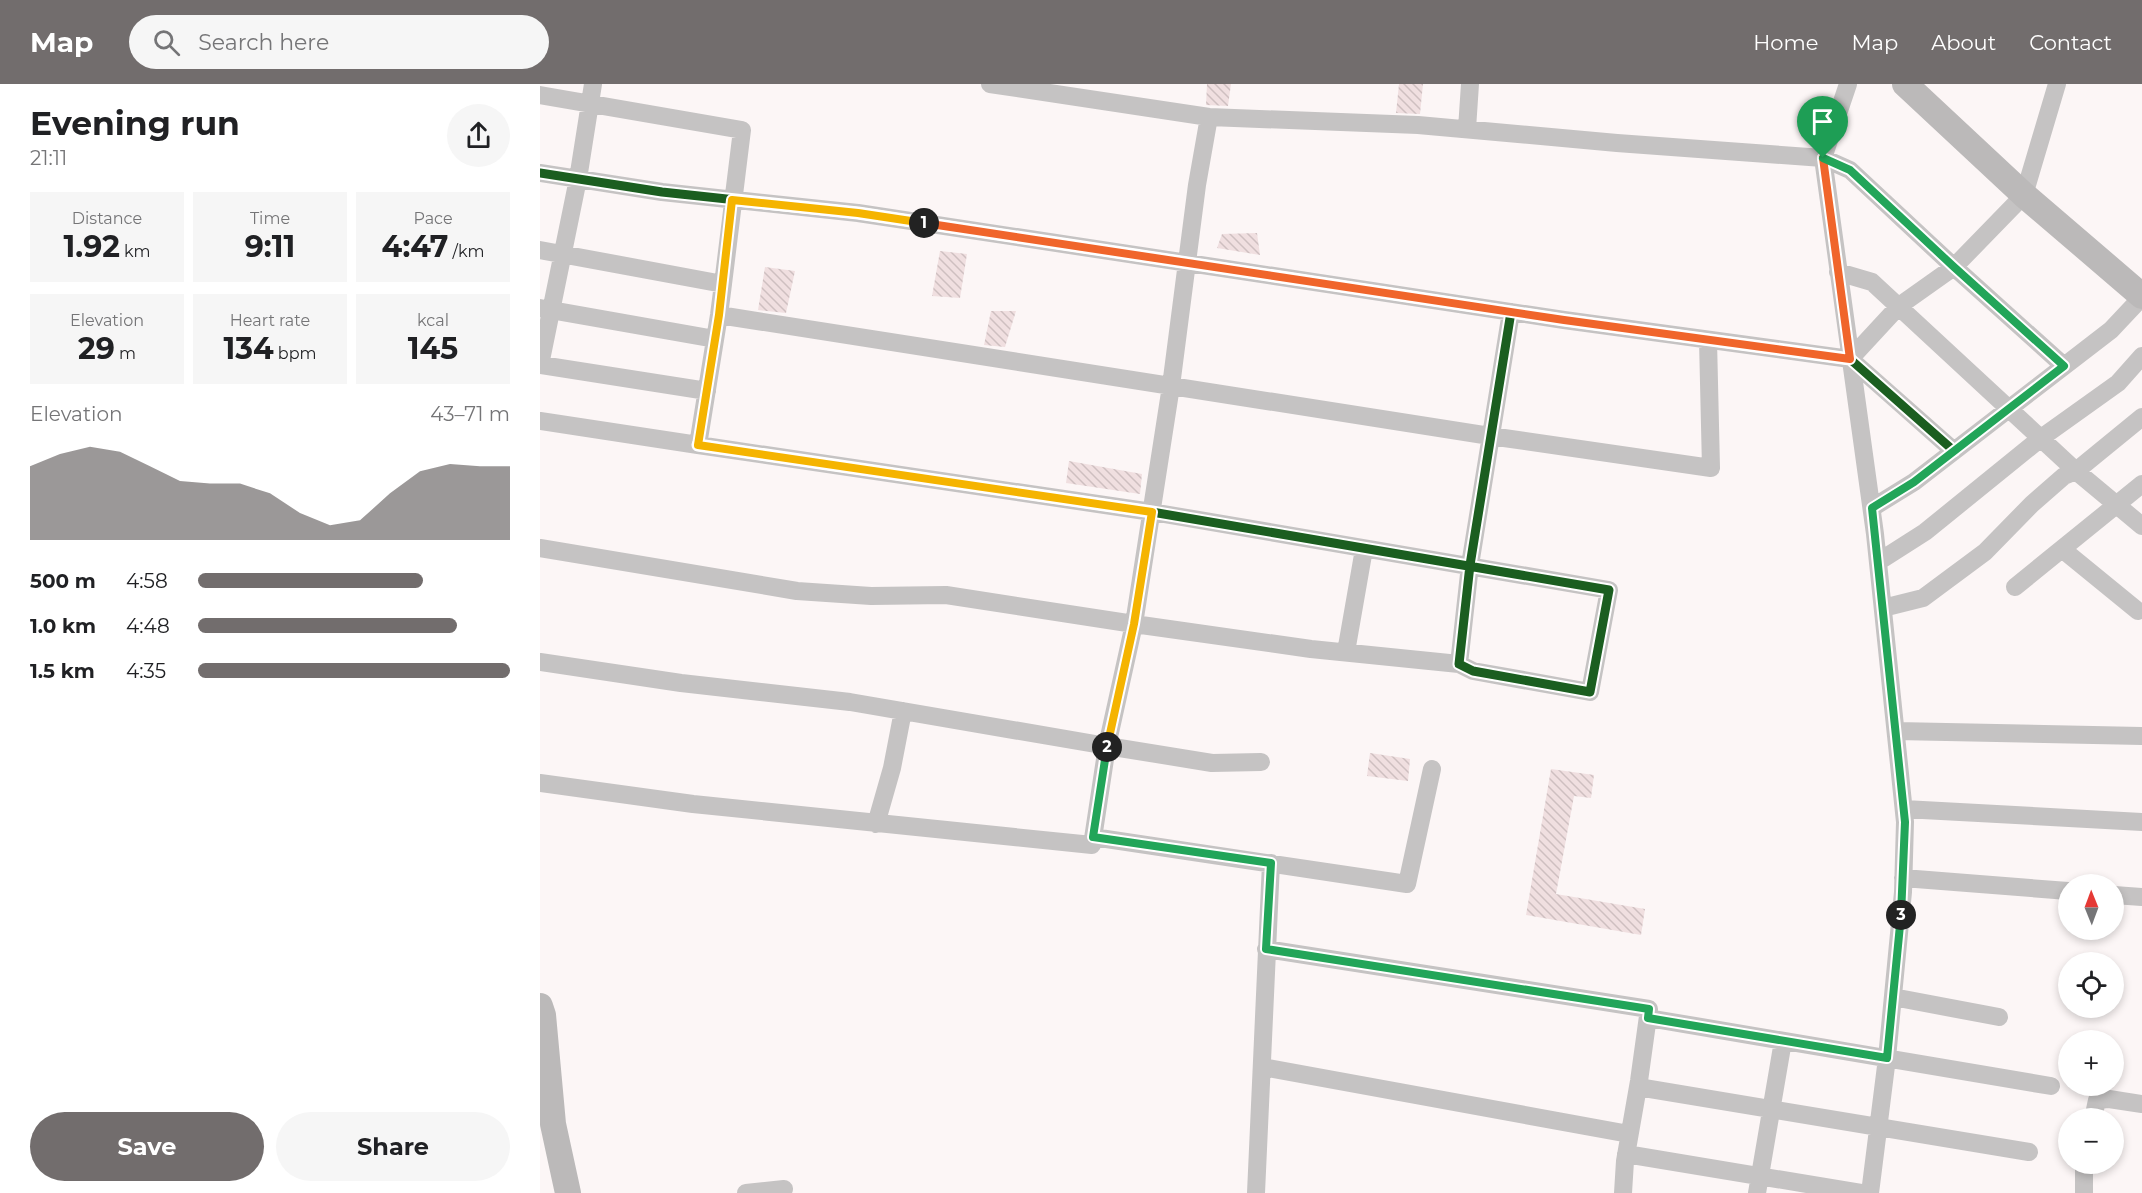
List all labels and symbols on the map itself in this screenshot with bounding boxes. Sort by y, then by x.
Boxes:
pin [1797,96,1848,158]
pin: 1 [909,208,939,238]
pin: 2 [1092,732,1122,762]
north arrow [2058,874,2124,940]
pin: 3 [1886,900,1916,930]

